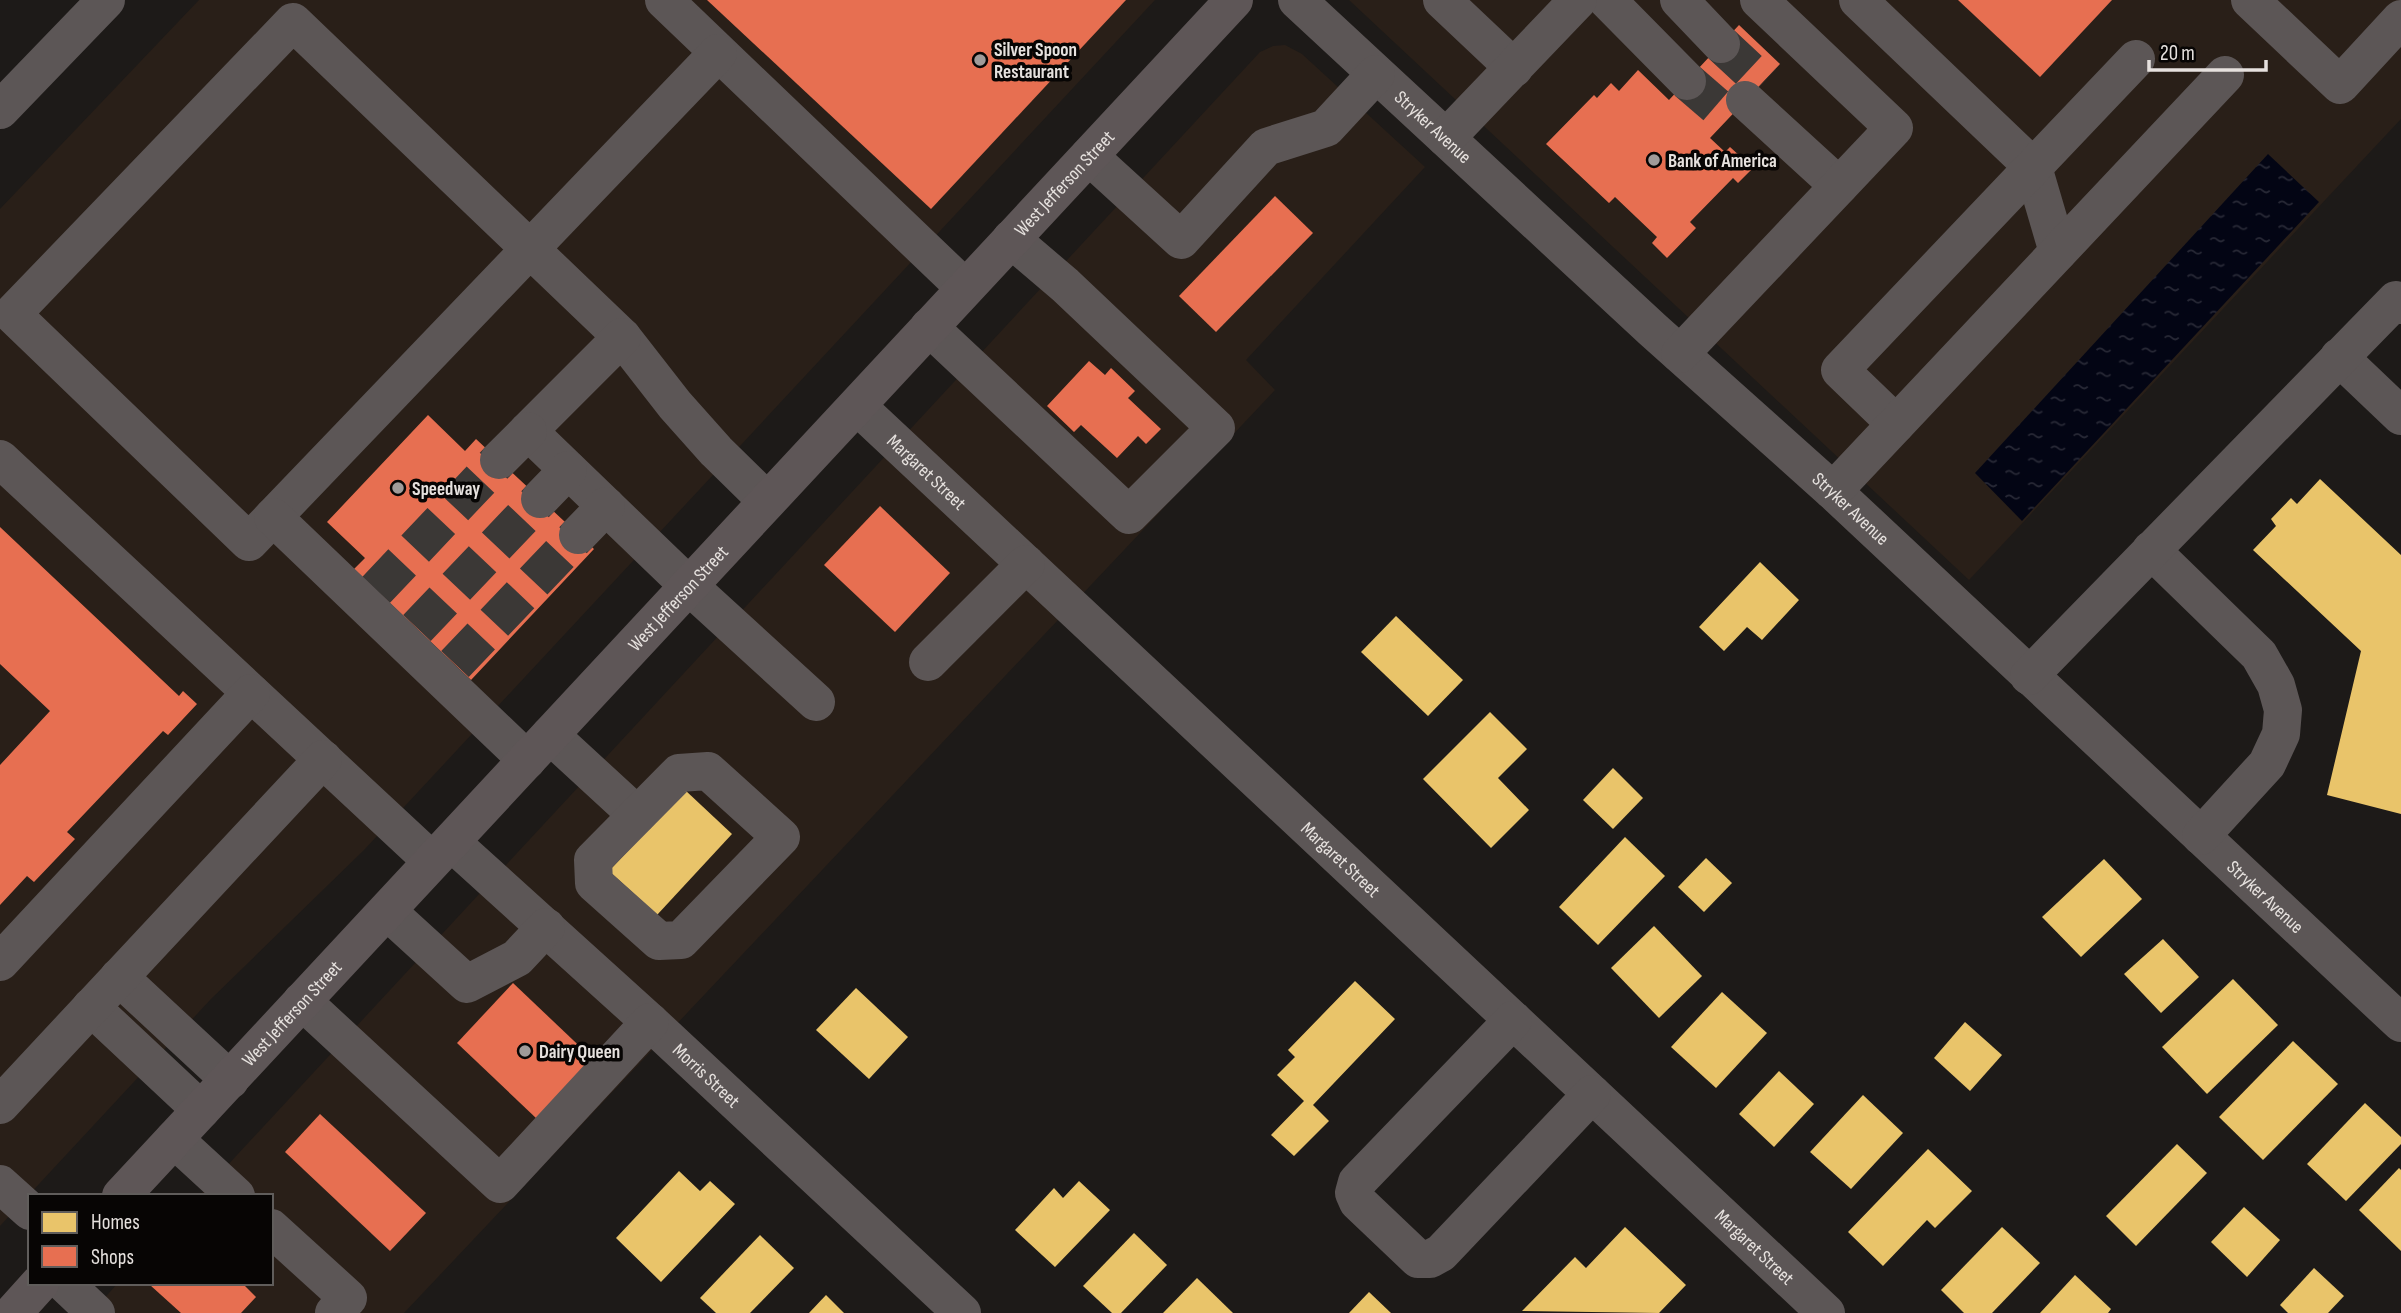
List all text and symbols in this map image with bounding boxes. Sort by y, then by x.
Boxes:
scale bar [2149,28,2266,72]
place label: Silver Spoon Restaurant [994,39,1077,84]
text: 20 m [2160,41,2195,66]
marker: Silver Spoon Restaurant [972,52,988,68]
street label: Stryker Avenue [1389,86,1476,169]
street label: West Jefferson Street [1010,126,1120,242]
place label: Bank of America [1668,150,1777,173]
marker: Bank of America [1646,152,1662,168]
street label: Margaret Street [882,430,971,515]
street label: Stryker Avenue [1807,468,1893,551]
place label: Speedway [412,478,480,501]
marker: Speedway [390,480,406,496]
street label: West Jefferson Street [624,541,734,657]
street label: Margaret Street [1296,818,1385,903]
street label: Stryker Avenue [2222,856,2308,939]
street label: West Jefferson Street [238,956,347,1072]
street label: Morris Street [667,1039,744,1113]
place label: Dairy Queen [539,1041,620,1064]
marker: Dairy Queen [517,1043,533,1059]
legend [28,1194,273,1285]
street label: Margaret Street [1710,1205,1798,1290]
text: Homes [91,1210,140,1235]
text: Shops [91,1245,134,1270]

